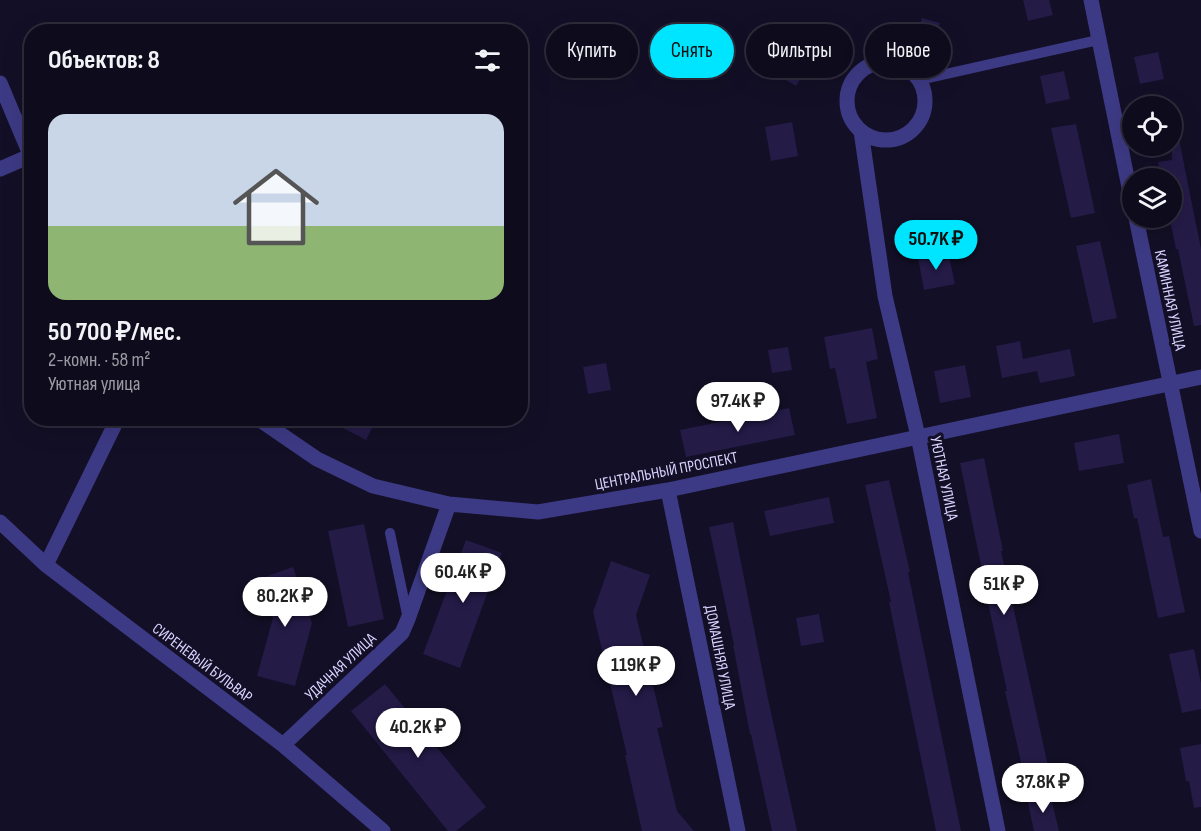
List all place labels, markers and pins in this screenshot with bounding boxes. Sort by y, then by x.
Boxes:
pin: 50.7K ₽ [881,220,991,271]
pin: 97.4K ₽ [683,382,793,433]
pin: 60.4K ₽ [408,553,518,604]
pin: 51K ₽ [962,565,1046,616]
pin: 80.2K ₽ [230,577,340,628]
pin: 119K ₽ [587,646,685,697]
pin: 40.2K ₽ [363,708,473,759]
pin: 37.8K ₽ [988,763,1098,814]

